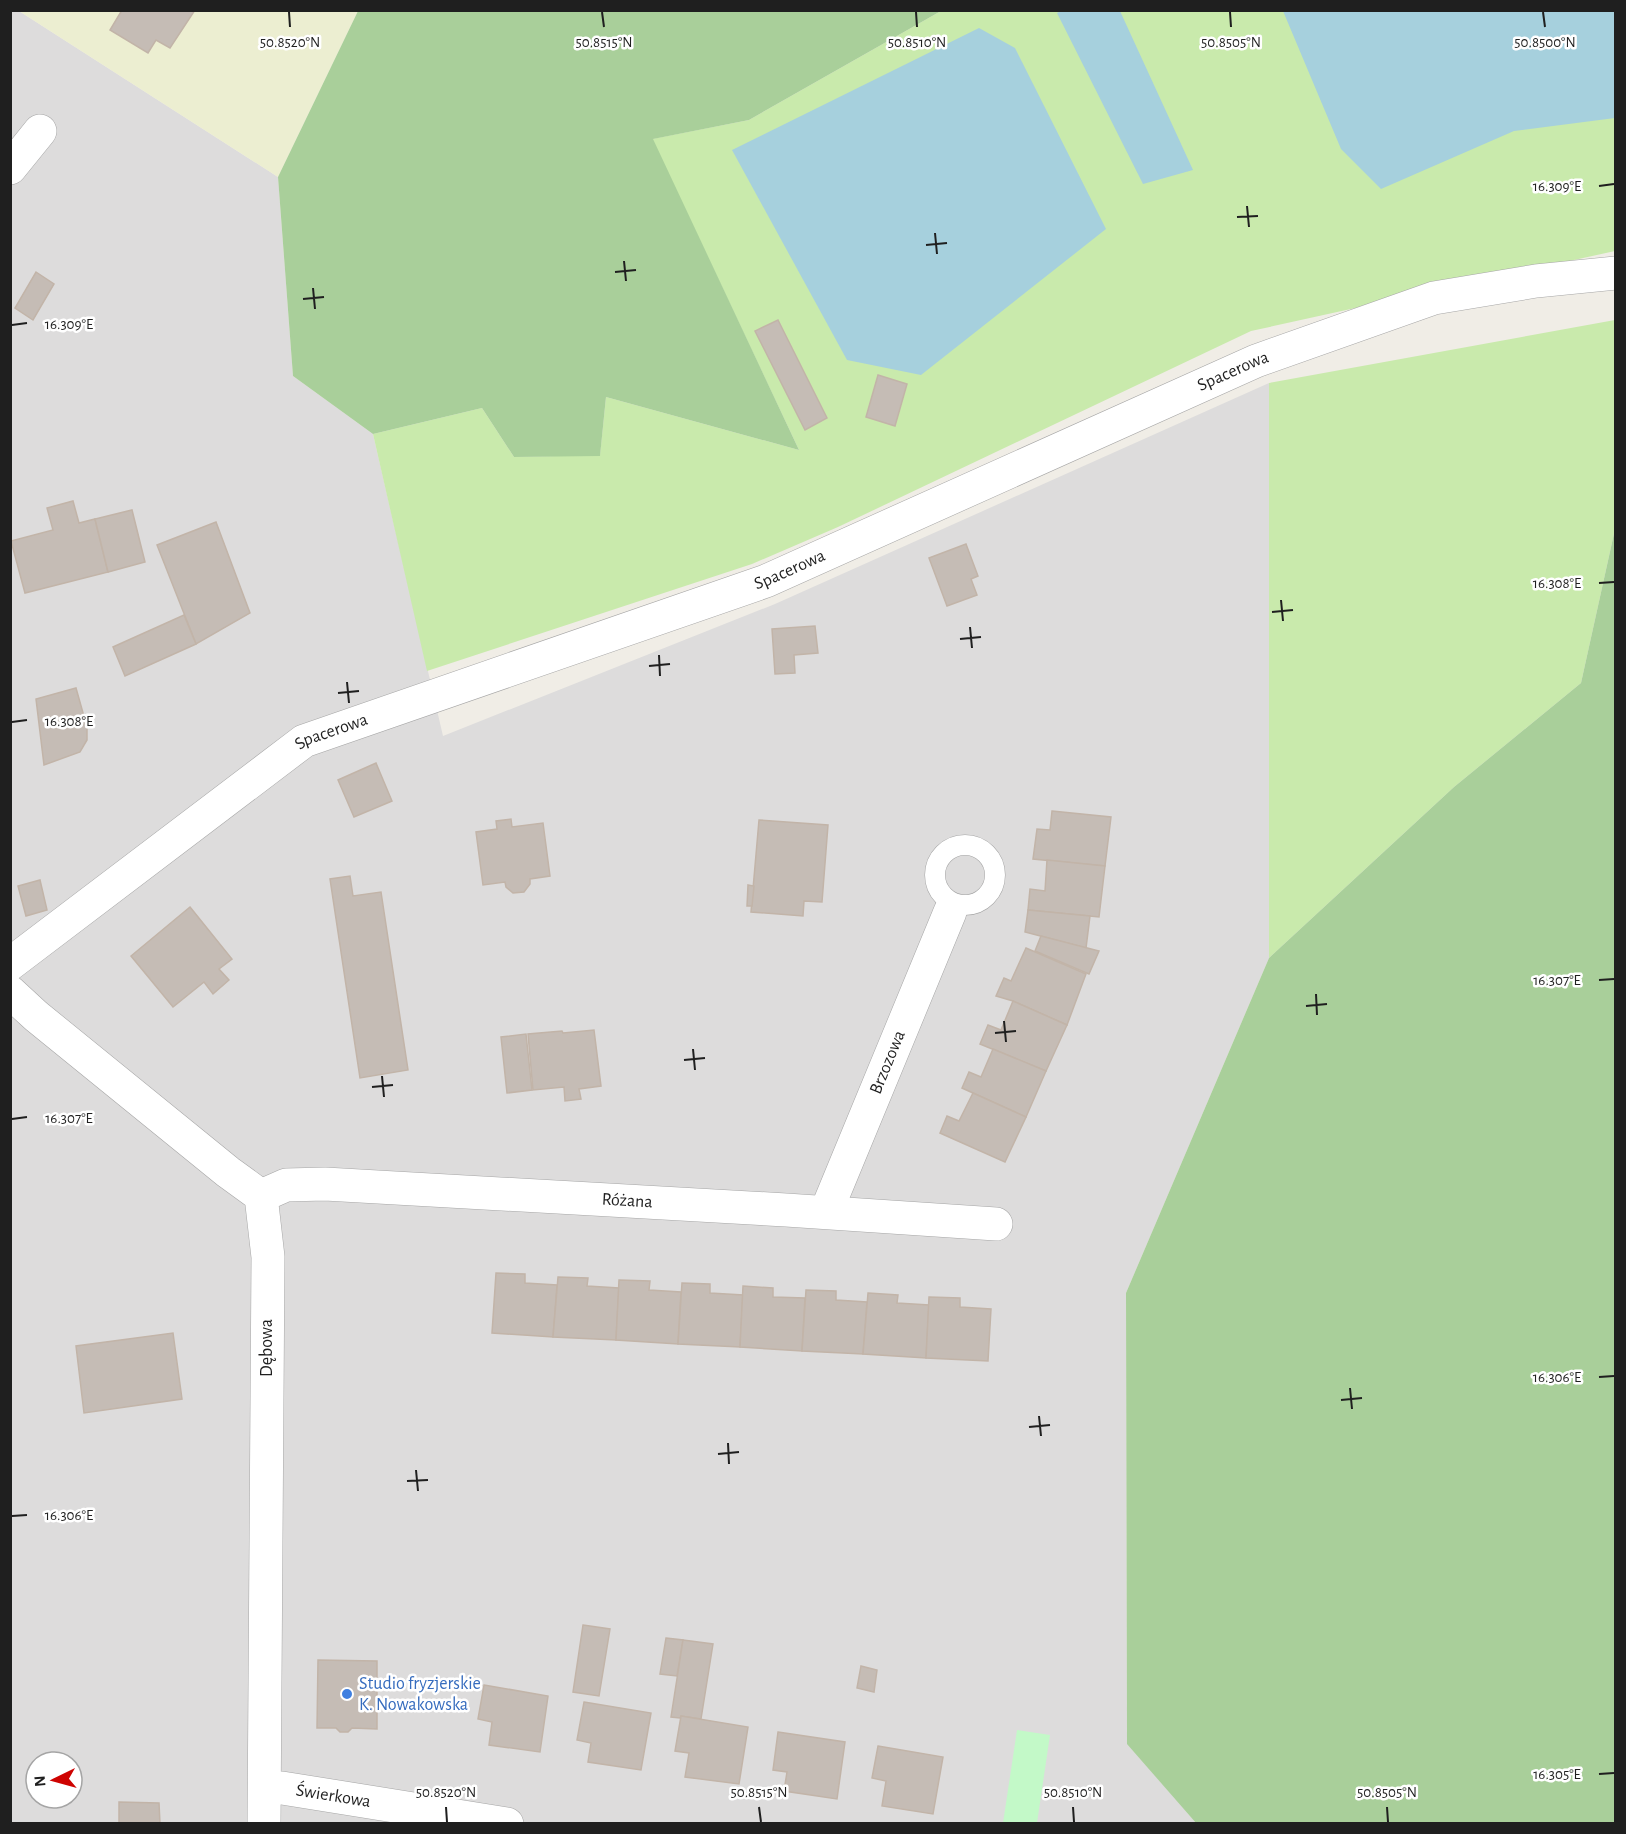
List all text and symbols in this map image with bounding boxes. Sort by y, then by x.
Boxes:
text: 50.8520°N [260,35,320,50]
text: 50.8515°N [575,35,633,50]
text: 50.8510°N [888,35,946,50]
text: 50.8505°N [1201,35,1261,50]
text: 50.8500°N [1514,35,1576,50]
text: 16.309°E [1533,179,1581,194]
text: 16.309°E [45,317,93,332]
street label: Spacerowa [1195,348,1271,395]
street label: Spacerowa [752,547,828,593]
text: 16.308°E [1533,576,1581,591]
street label: Spacerowa [291,711,370,754]
text: 16.308°E [45,714,93,729]
text: 16.307°E [1533,973,1581,988]
street label: Brzozowa [867,1028,909,1097]
text: 16.307°E [45,1111,93,1126]
street label: Różana [601,1191,653,1211]
street label: Dębowa [258,1319,276,1377]
text: 16.306°E [1533,1370,1581,1385]
text: 16.306°E [45,1508,93,1523]
place label: Studio fryzjerskie K. Nowakowska [359,1675,481,1714]
marker: Studio fryzjerskie K. Nowakowska [340,1687,354,1701]
north arrow [24,1750,84,1810]
text: 16.305°E [1533,1767,1581,1782]
text: N [32,1775,49,1787]
street label: Świerkowa [295,1778,372,1811]
text: 50.8520°N [416,1785,476,1800]
text: 50.8515°N [730,1785,788,1800]
text: 50.8510°N [1044,1785,1102,1800]
text: 50.8505°N [1357,1785,1417,1800]

